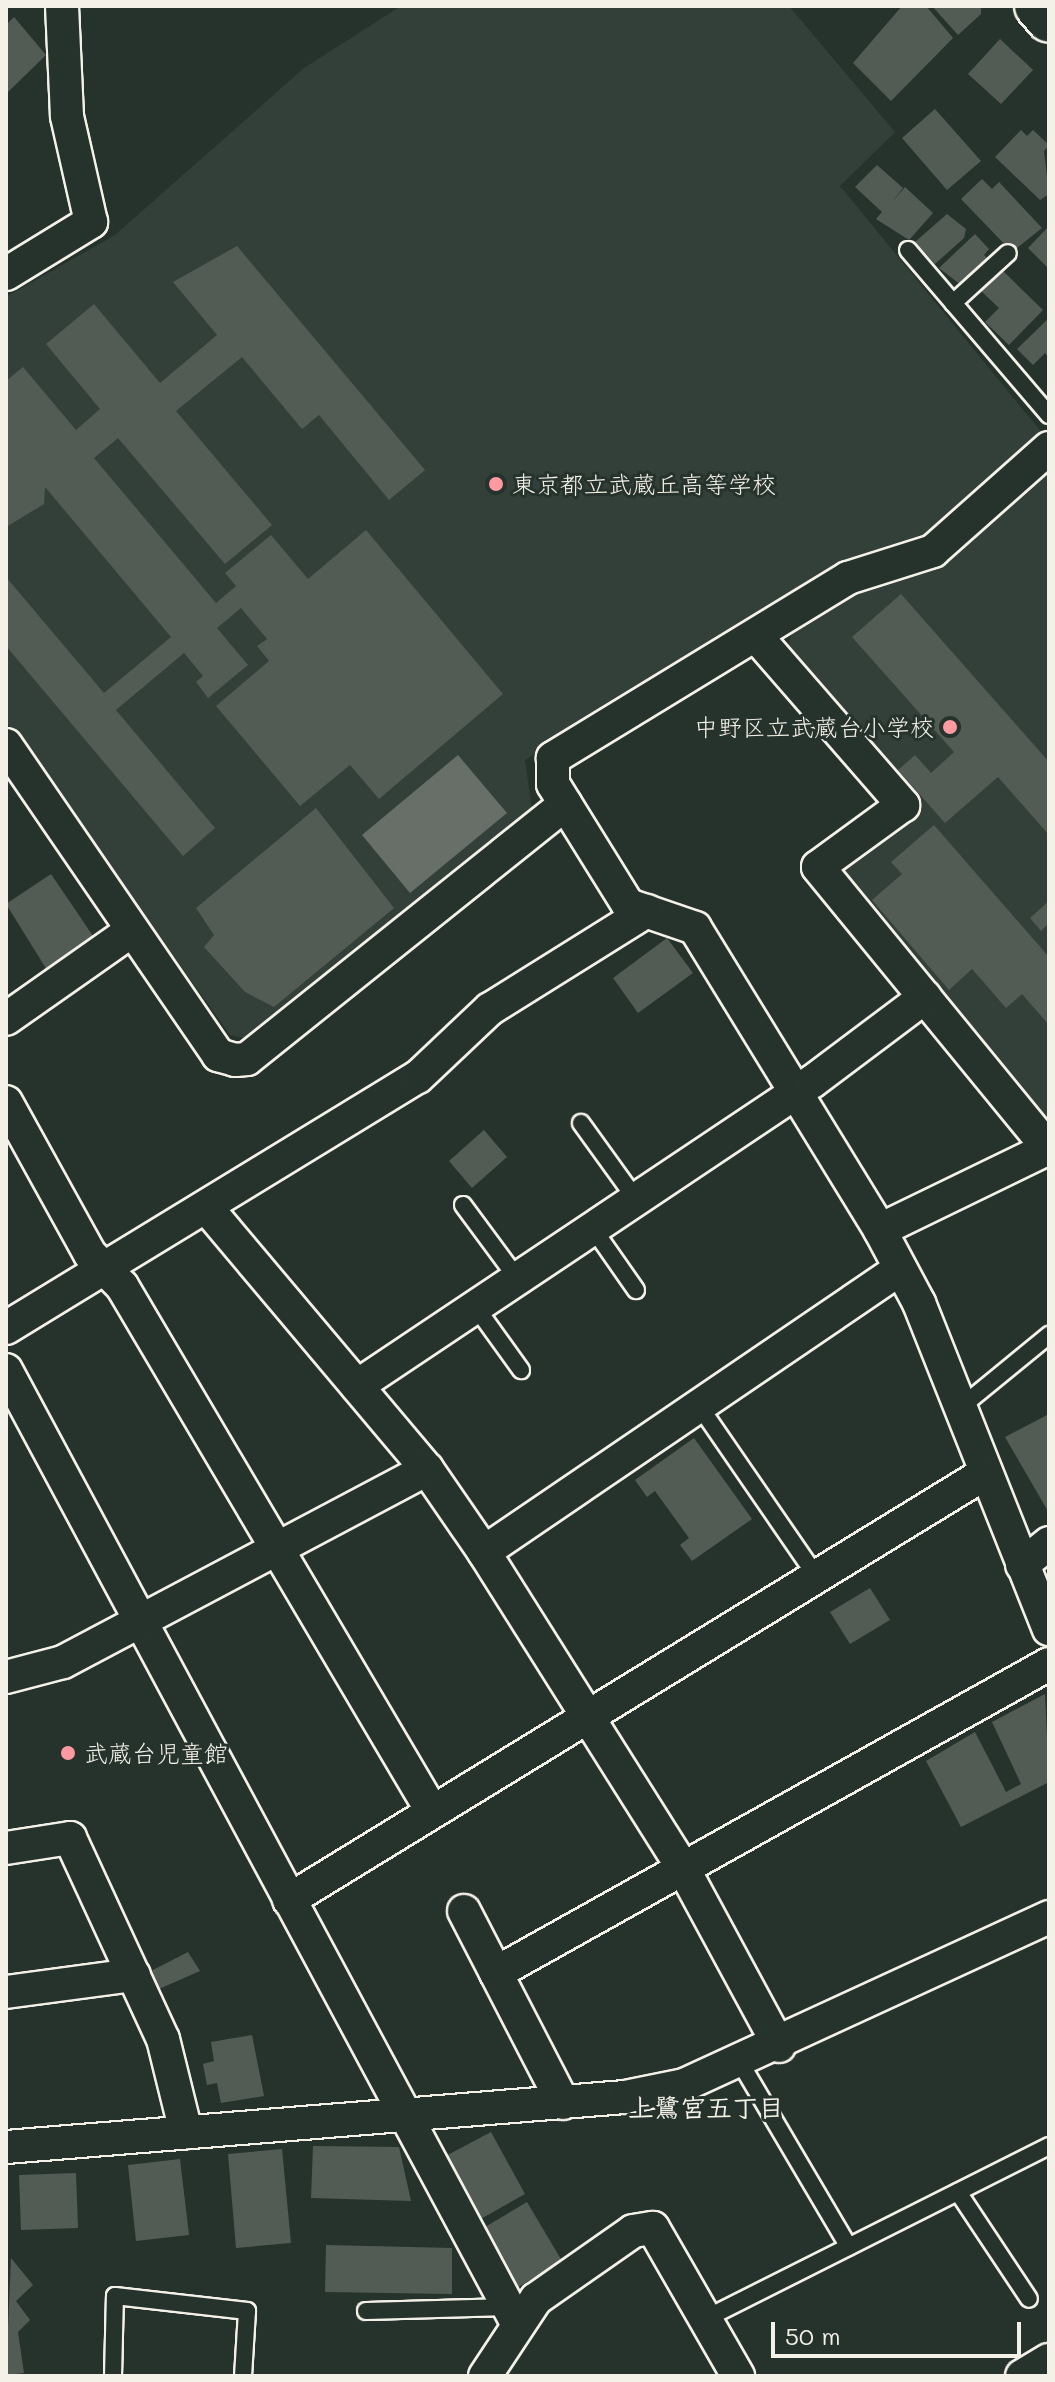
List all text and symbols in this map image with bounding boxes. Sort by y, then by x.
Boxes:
place label: 東京都立武蔵丘高等学校 [512,470,776,498]
marker: 東京都立武蔵丘高等学校 [487,475,505,493]
place label: 中野区立武蔵台小学校 [694,713,934,741]
marker: 中野区立武蔵台小学校 [941,718,959,736]
place label: 武蔵台児童館 [84,1739,228,1767]
marker: 武蔵台児童館 [59,1744,77,1762]
district label: 上鷺宮五丁目 [628,2092,784,2124]
scale bar [775,2306,1025,2356]
text: 50 m [785,2320,841,2351]

